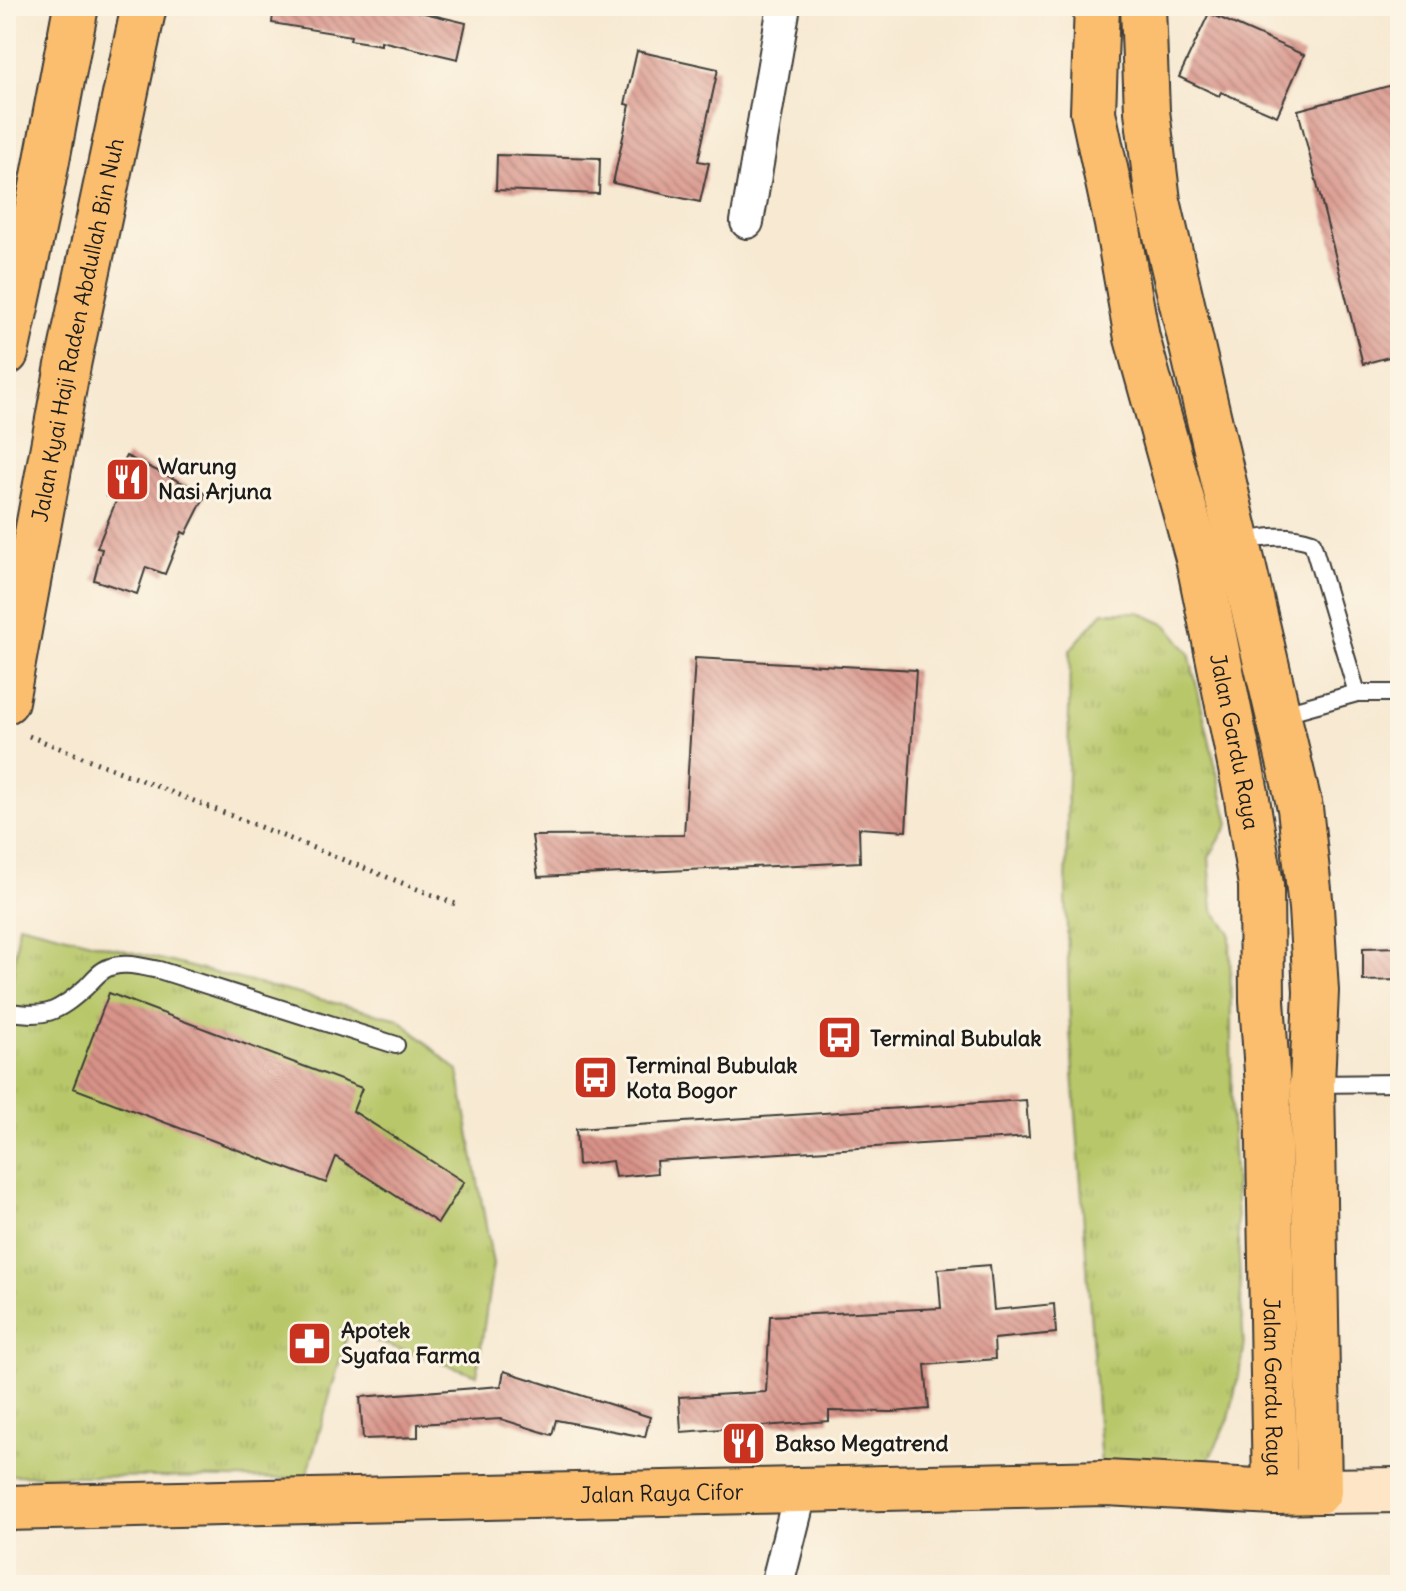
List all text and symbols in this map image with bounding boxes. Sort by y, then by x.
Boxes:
street label: Jalan Kyai Haji Raden Abdullah Bin Nuh [25,135,130,524]
place label: Warung Nasi Arjuna [158,452,272,505]
restaurant icon: Warung Nasi Arjuna [103,455,151,503]
street label: Jalan Gardu Raya [1204,651,1266,832]
bus stop icon: Terminal Bubulak [815,1014,863,1062]
place label: Terminal Bubulak [870,1024,1041,1052]
place label: Terminal Bubulak Kota Bogor [626,1051,797,1104]
bus stop icon: Terminal Bubulak Kota Bogor [571,1054,619,1102]
street label: Jalan Gardu Raya [1258,1297,1289,1477]
place label: Apotek Syafaa Farma [341,1316,481,1369]
pharmacy icon: Apotek Syafaa Farma [286,1319,334,1367]
restaurant icon: Bakso Megatrend [720,1419,768,1467]
place label: Bakso Megatrend [775,1429,949,1457]
street label: Jalan Raya Cifor [580,1477,744,1509]

